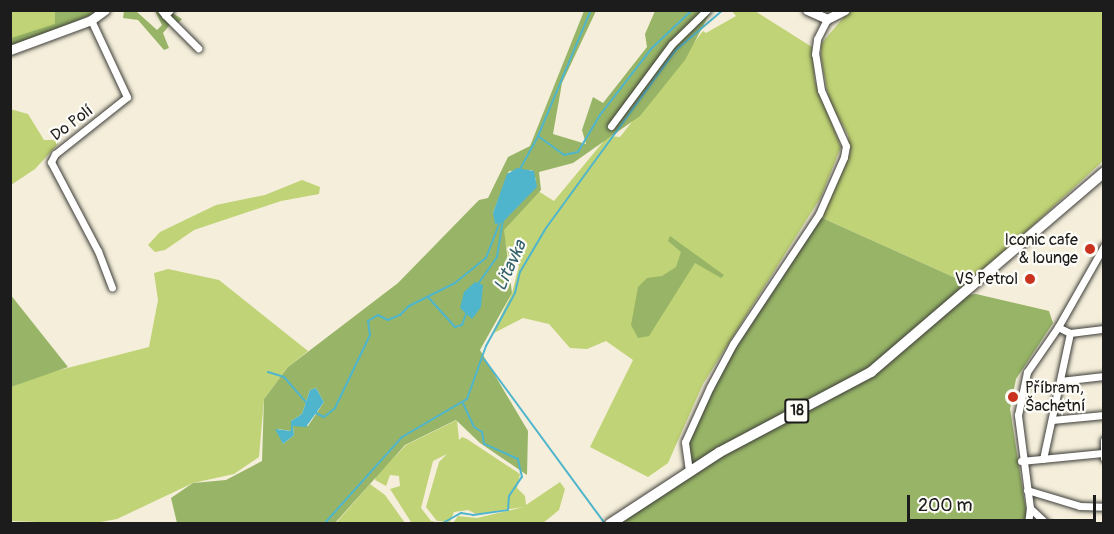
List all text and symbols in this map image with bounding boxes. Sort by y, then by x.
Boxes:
street label: Do Polí [47,101,97,145]
place label: Iconic cafe & lounge [1005,230,1078,268]
water label: Litavka [490,237,532,295]
marker: Iconic cafe & lounge [1083,242,1097,256]
place label: VS Petrol [955,269,1018,289]
marker: VS Petrol [1023,272,1037,286]
place label: Příbram, Šachetní [1025,378,1085,416]
marker: Příbram, Šachetní [1006,390,1020,404]
road number: 18 [784,399,810,423]
scale bar [910,483,1099,521]
text: 200 m [918,494,973,517]

